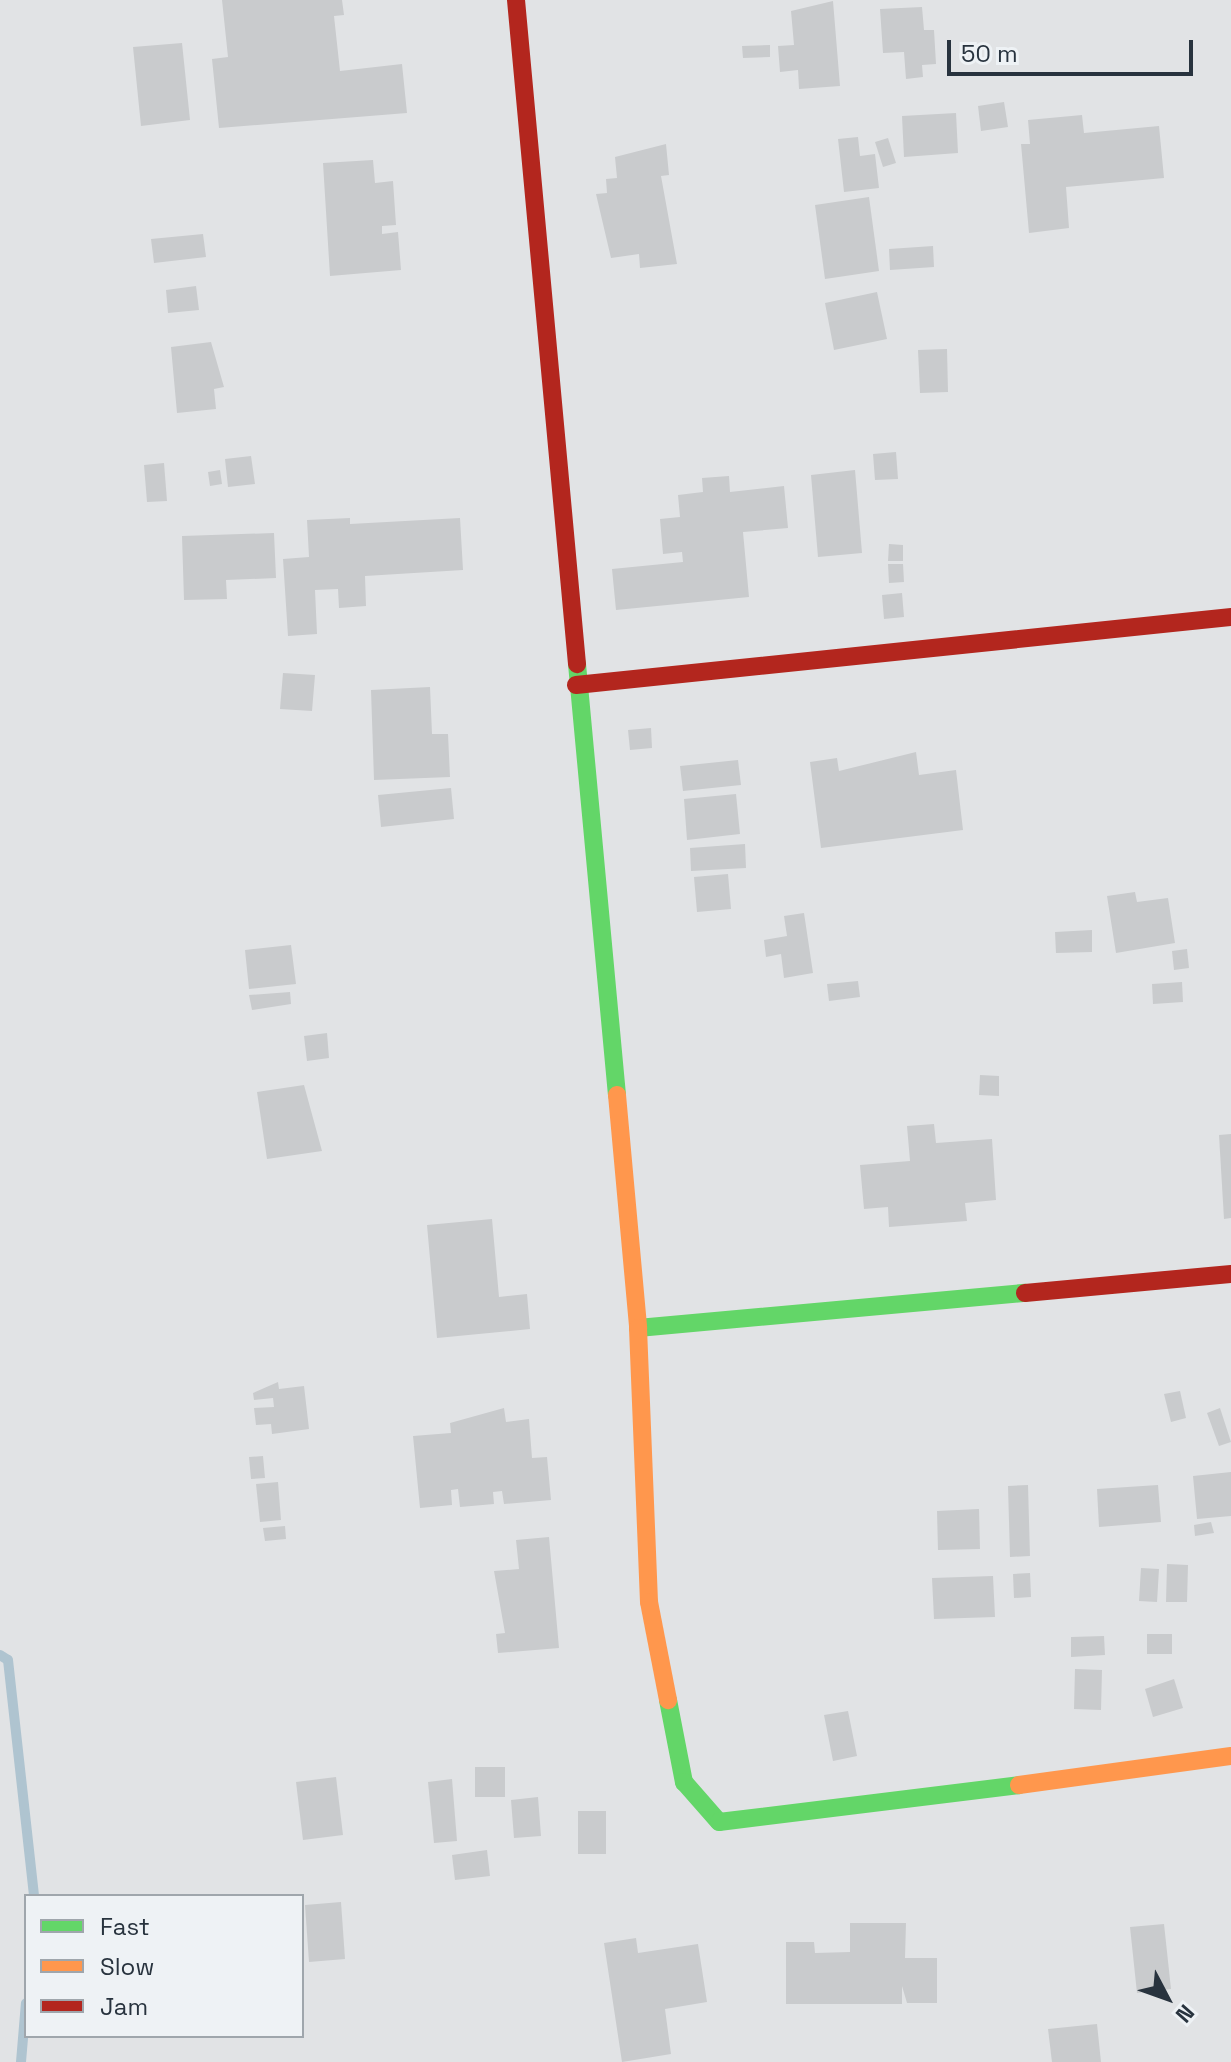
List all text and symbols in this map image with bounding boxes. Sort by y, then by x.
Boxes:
scale bar [951,24,1197,74]
text: 50 m [961,38,1018,69]
legend [24,1894,304,2038]
text: Fast [100,1911,150,1942]
text: Slow [100,1951,154,1982]
north arrow [1127,1958,1207,2038]
text: Jam [100,1991,148,2022]
text: N [1170,1999,1201,2028]

